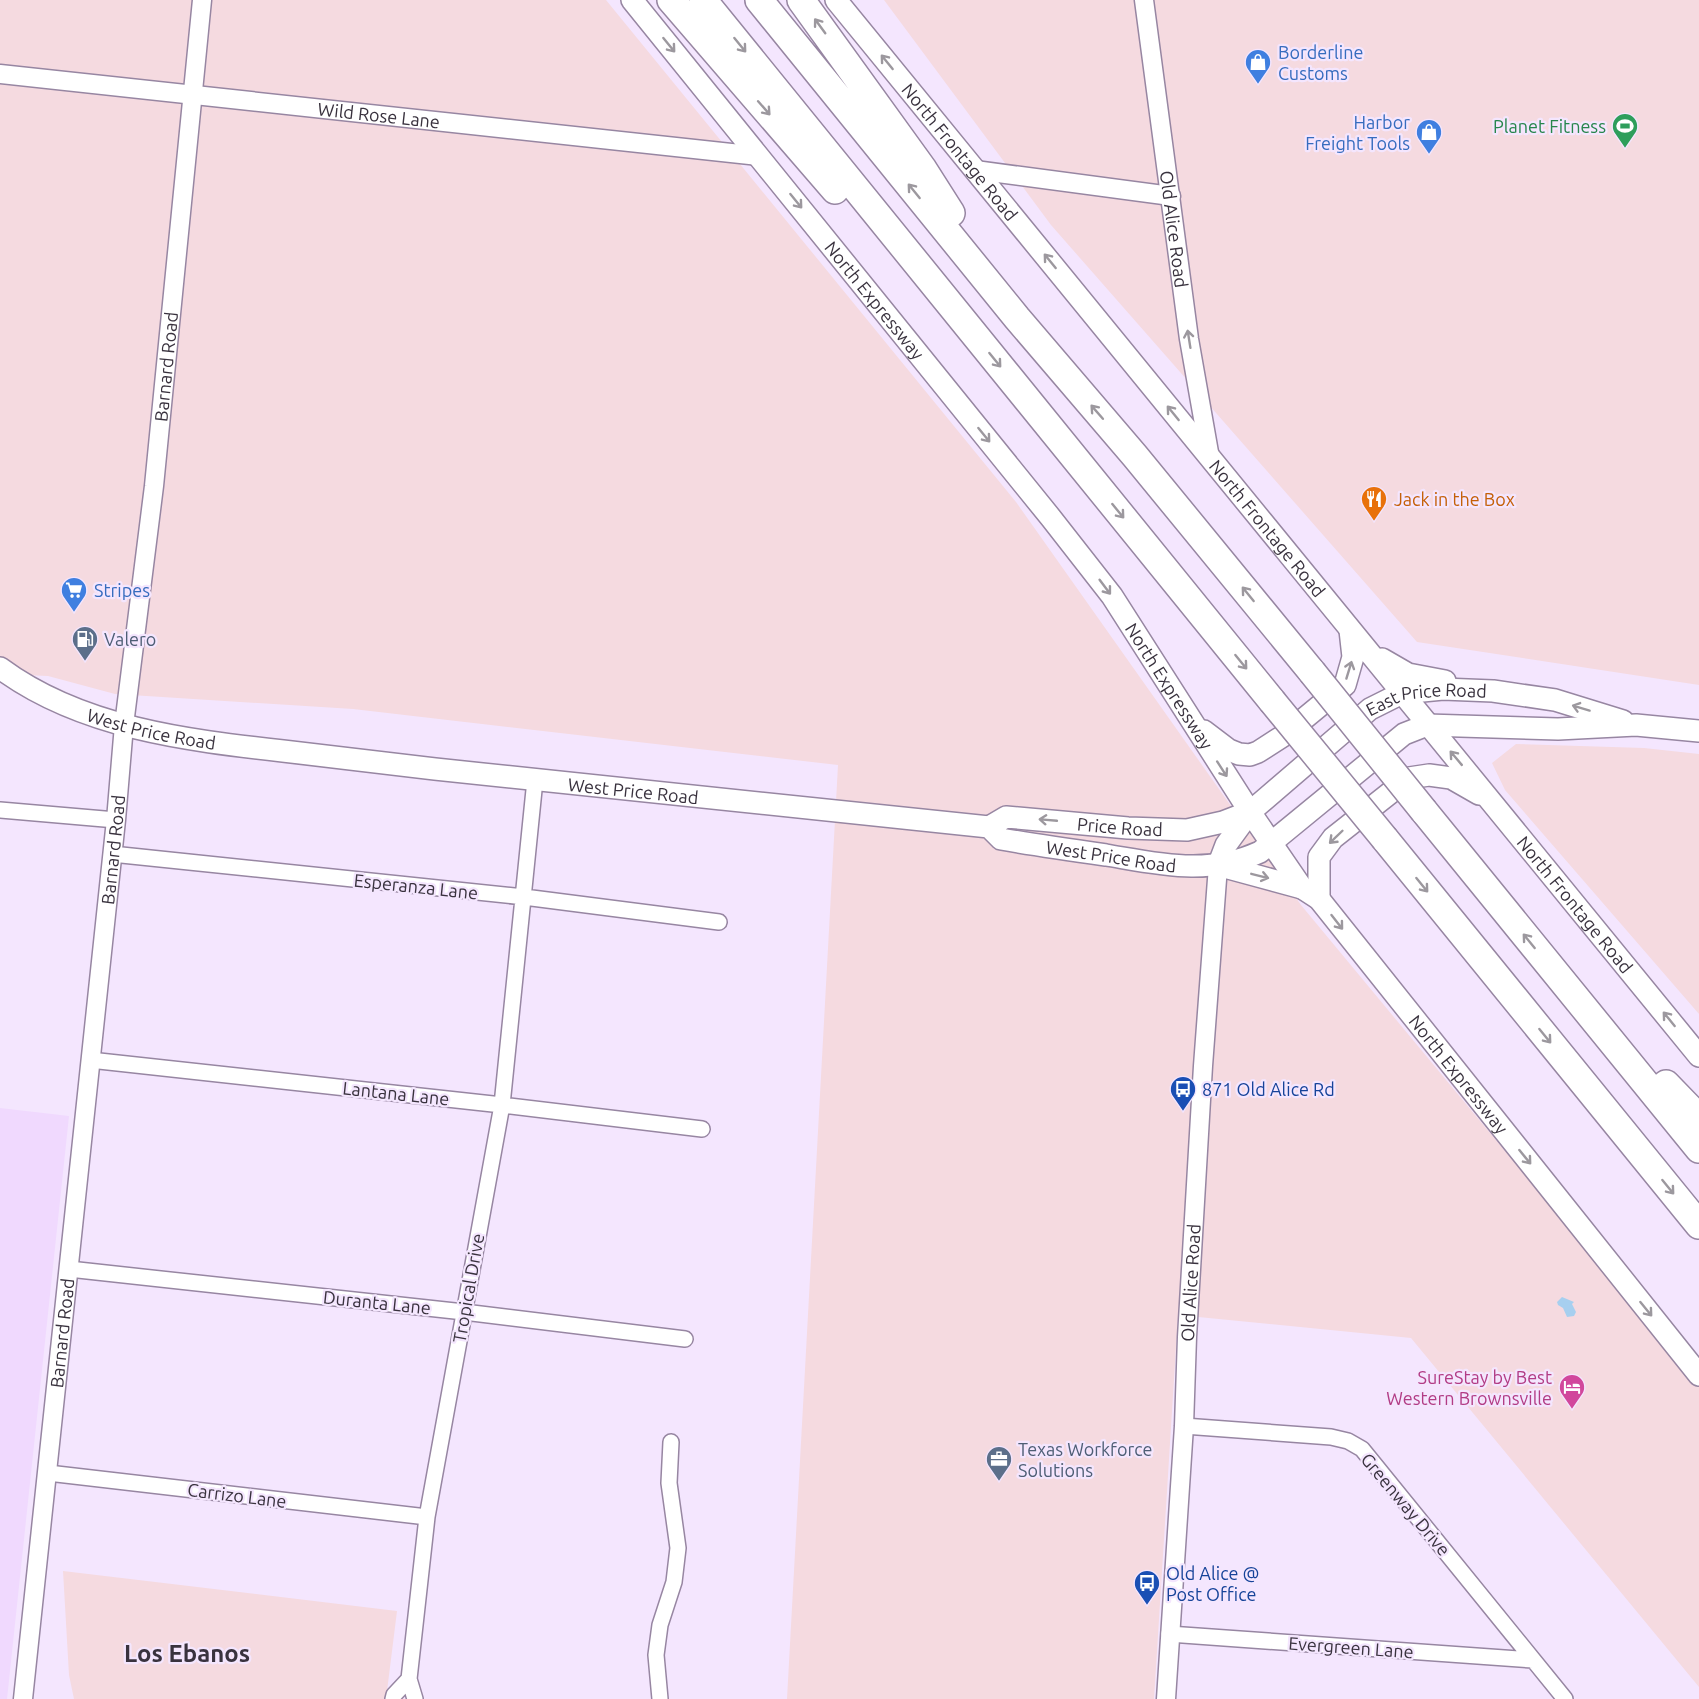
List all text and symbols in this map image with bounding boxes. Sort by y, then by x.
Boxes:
one-way arrow [814,19,826,35]
one-way arrow [662,37,675,53]
one-way arrow [734,37,747,53]
place label: Borderline Customs [1278,42,1363,83]
shop icon: Borderline Customs [1243,47,1273,85]
one-way arrow [880,55,894,70]
street label: North Frontage Road [898,79,1022,224]
street label: Wild Rose Lane [317,98,441,131]
one-way arrow [757,100,771,115]
sports icon: Planet Fitness [1610,111,1640,149]
place label: Harbor Freight Tools [1305,112,1410,153]
place label: Planet Fitness [1493,116,1606,136]
shop icon: Harbor Freight Tools [1414,117,1444,155]
street label: Old Alice Road [1157,169,1192,289]
one-way arrow [908,183,921,199]
one-way arrow [789,193,802,209]
street label: North Expressway [821,237,929,363]
one-way arrow [1044,254,1057,270]
street label: Barnard Road [150,311,181,422]
one-way arrow [1183,329,1194,349]
one-way arrow [989,352,1002,368]
one-way arrow [1090,405,1104,420]
one-way arrow [1167,405,1180,421]
one-way arrow [977,426,990,442]
street label: North Frontage Road [1206,456,1329,601]
restaurant icon: Jack in the Box [1359,484,1389,522]
place label: Jack in the Box [1394,489,1515,509]
one-way arrow [1112,503,1125,519]
supermarket icon: Stripes [59,575,89,613]
one-way arrow [1099,579,1112,595]
place label: Stripes [94,580,150,600]
one-way arrow [1242,587,1255,603]
street label: North Expressway [1122,619,1217,753]
fuel station icon: Valero [70,624,100,662]
place label: Valero [104,629,156,649]
one-way arrow [1235,654,1248,670]
one-way arrow [1344,661,1355,680]
street label: East Price Road [1362,679,1487,720]
one-way arrow [1572,702,1591,713]
street label: West Price Road [85,704,217,753]
one-way arrow [1449,751,1463,766]
one-way arrow [1216,760,1228,777]
street label: West Price Road [567,774,700,807]
street label: Barnard Road [97,794,128,906]
street label: Price Road [1076,813,1163,839]
one-way arrow [1038,815,1058,826]
one-way arrow [1328,830,1343,844]
street label: North Frontage Road [1513,832,1637,977]
street label: West Price Road [1045,836,1177,875]
street label: Esperanza Lane [353,870,479,902]
one-way arrow [1250,870,1269,882]
one-way arrow [1416,876,1429,892]
one-way arrow [1331,914,1344,930]
one-way arrow [1523,933,1536,949]
street label: North Expressway [1405,1011,1512,1138]
one-way arrow [1662,1012,1676,1027]
one-way arrow [1539,1028,1552,1044]
bus stop icon: 871 Old Alice Rd [1168,1074,1198,1112]
street label: Lantana Lane [342,1077,450,1109]
place label: 871 Old Alice Rd [1202,1079,1335,1099]
one-way arrow [1518,1148,1531,1164]
one-way arrow [1662,1179,1675,1195]
street label: Old Alice Road [1177,1223,1204,1342]
street label: Tropical Drive [449,1232,487,1344]
street label: Barnard Road [46,1277,77,1389]
street label: Duranta Lane [322,1286,432,1318]
one-way arrow [1640,1301,1653,1317]
place label: SureStay by Best Western Brownsville [1386,1367,1552,1408]
hotel icon: SureStay by Best Western Brownsville [1557,1372,1587,1410]
place label: Texas Workforce Solutions [1018,1439,1153,1480]
office icon: Texas Workforce Solutions [984,1444,1014,1482]
street label: Greenway Drive [1357,1449,1455,1559]
street label: Carrizo Lane [186,1479,288,1511]
place label: Old Alice @ Post Office [1166,1563,1260,1604]
bus stop icon: Old Alice @ Post Office [1132,1568,1162,1606]
street label: Evergreen Lane [1288,1633,1414,1661]
district label: Los Ebanos [124,1640,250,1667]

